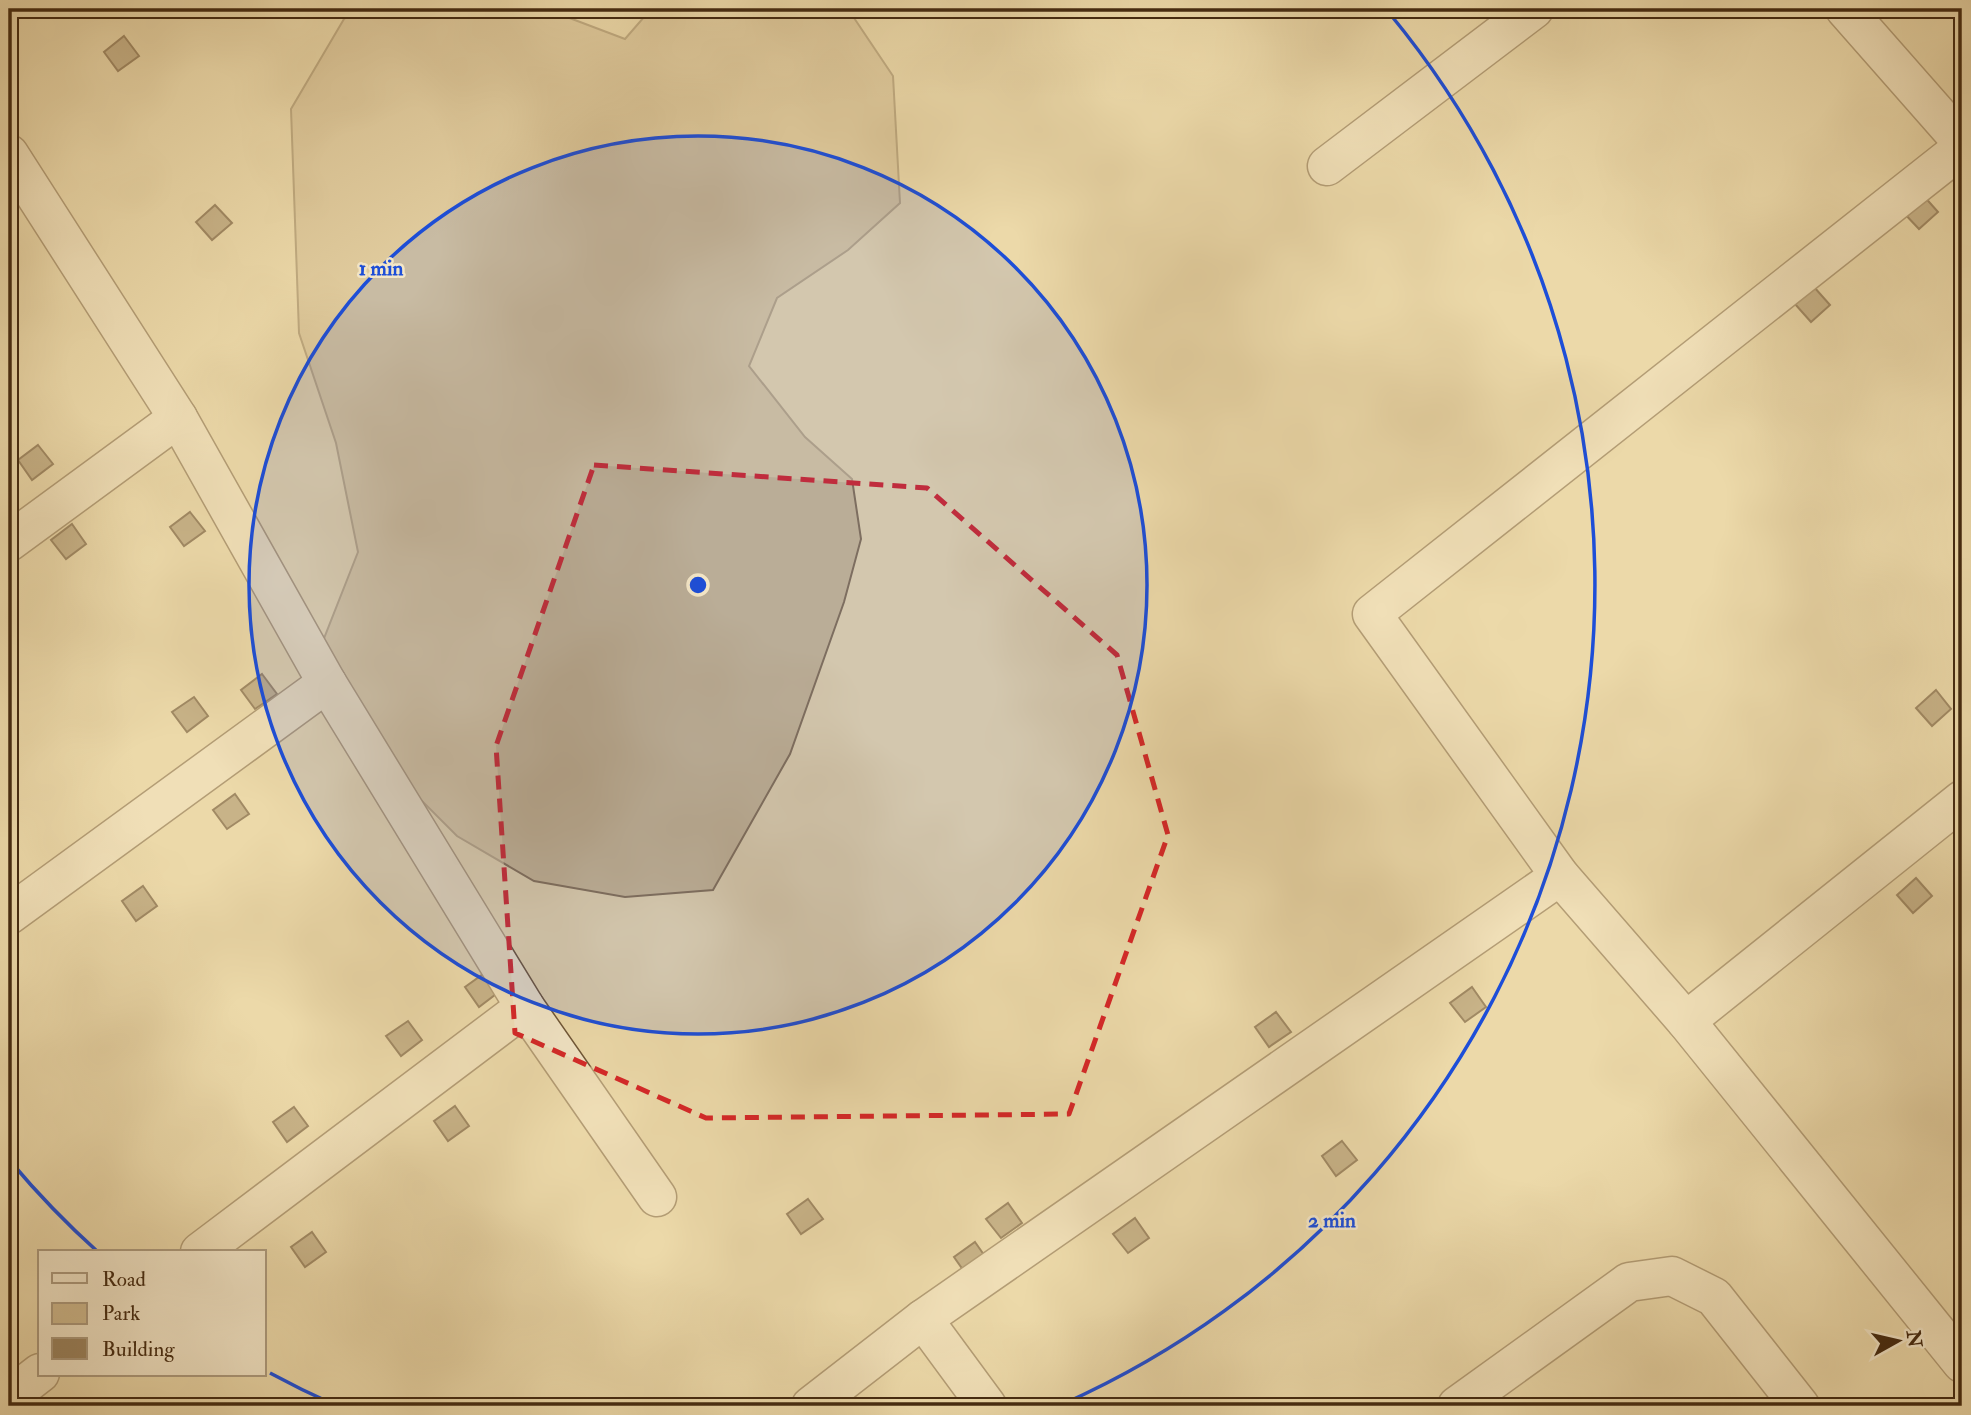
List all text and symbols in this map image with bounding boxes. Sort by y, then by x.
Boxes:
text: 1 min [359,255,403,282]
centre of rings [686,573,710,597]
text: 2 min [1308,1207,1356,1234]
legend [38,1250,266,1376]
text: Road [102,1266,147,1293]
text: Park [102,1300,140,1327]
north arrow [1862,1306,1932,1376]
text: N [1901,1328,1927,1350]
text: Building [102,1336,175,1363]

